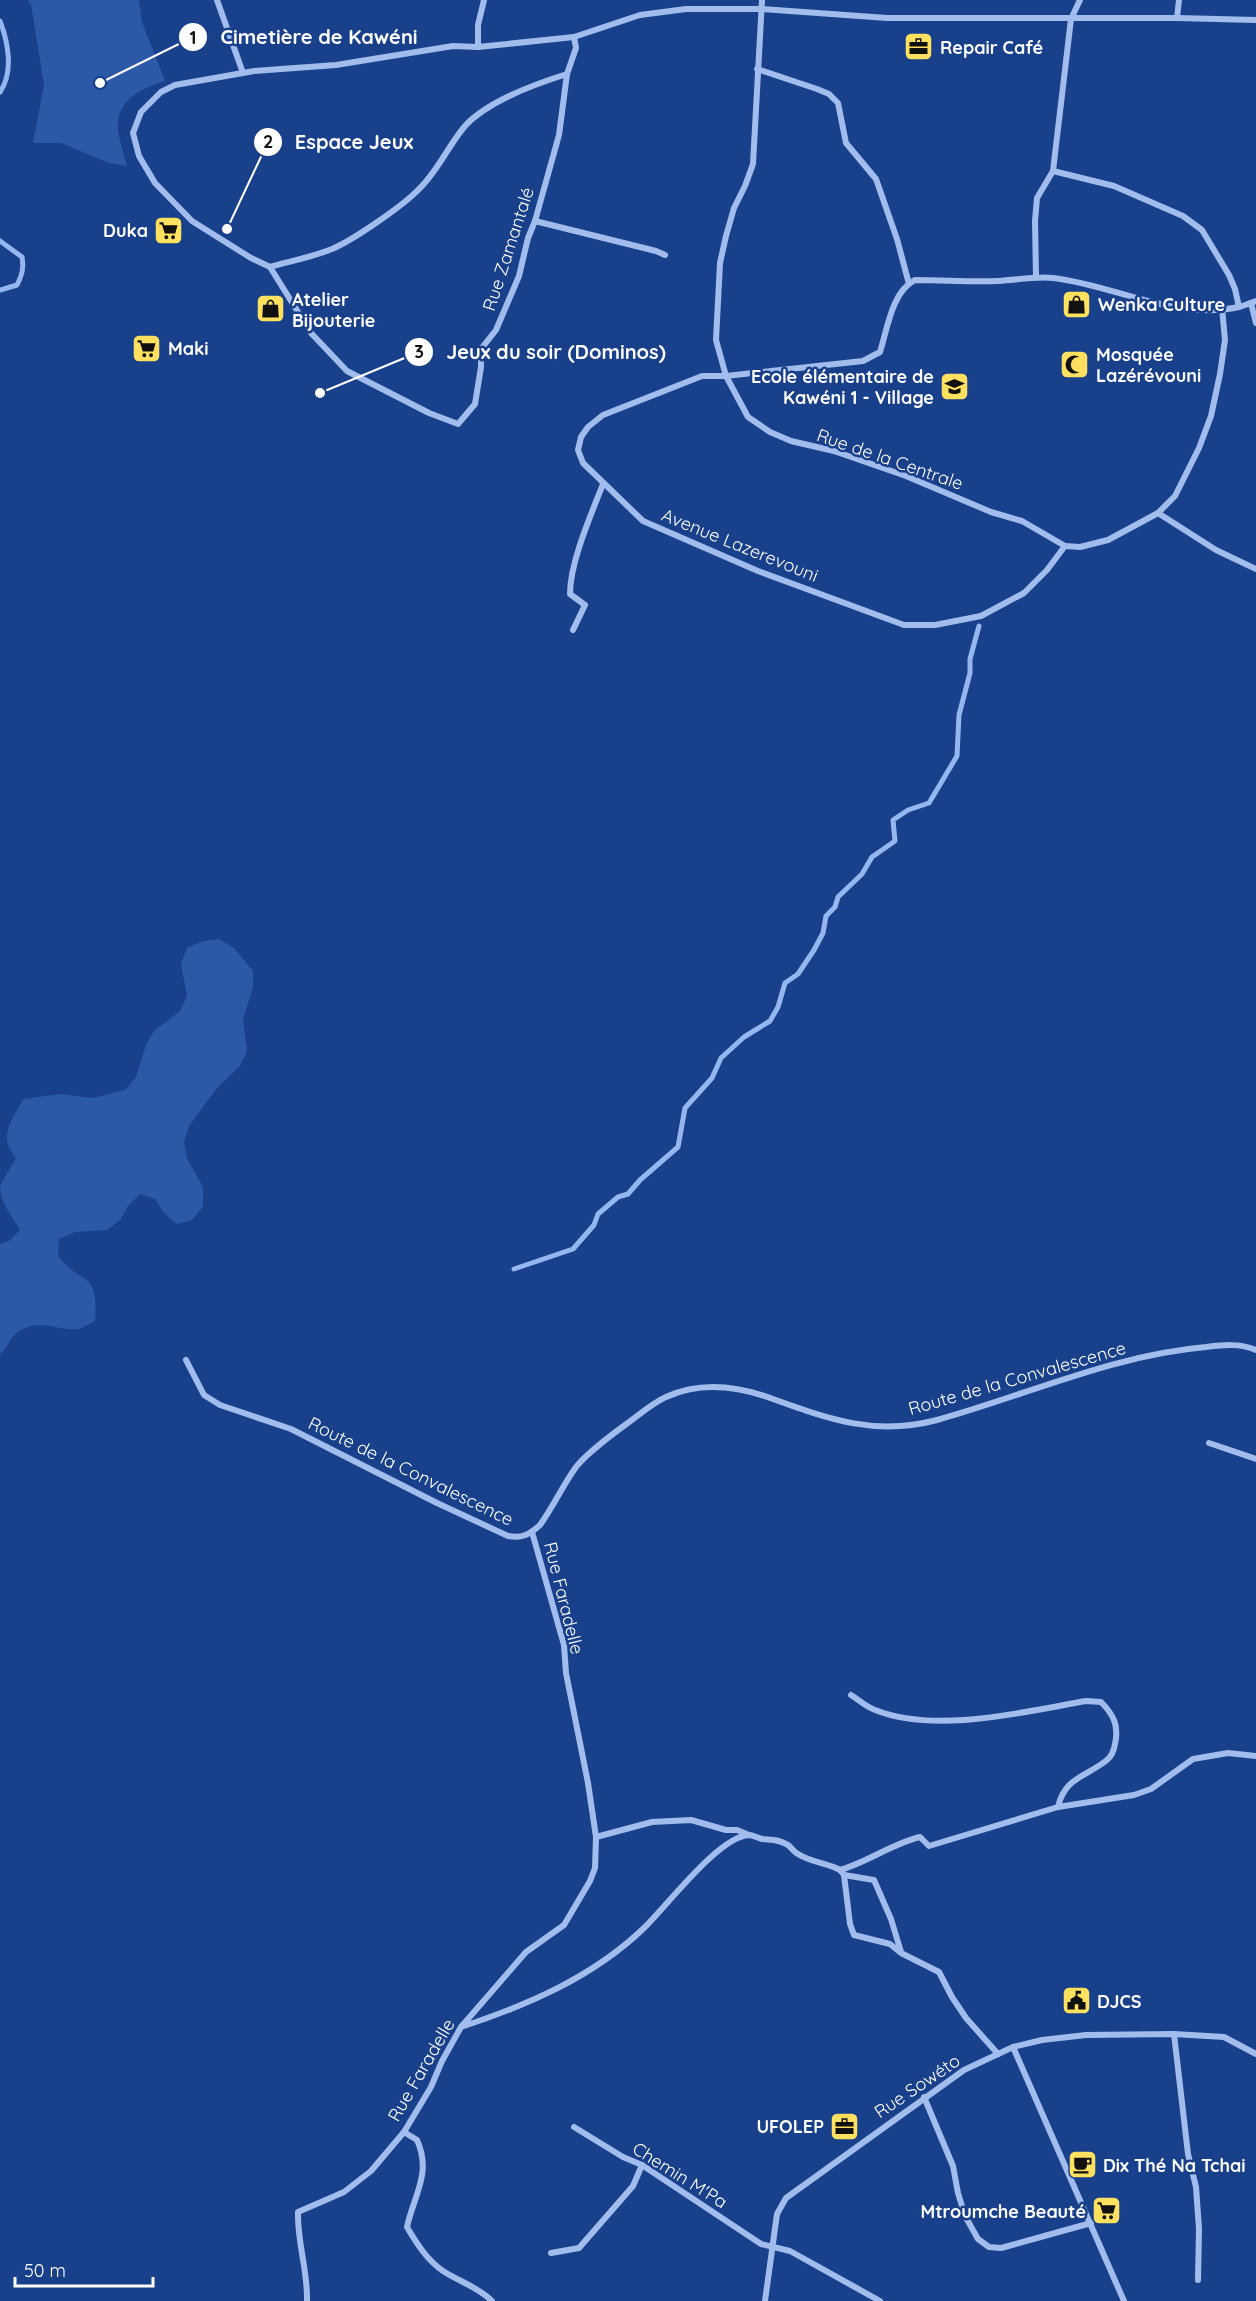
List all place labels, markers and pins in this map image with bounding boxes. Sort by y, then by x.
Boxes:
callout: Cimetière de Kawéni [178,18,429,56]
office icon: Repair Café [903,31,935,63]
place label: Repair Café [940,36,1043,59]
callout: Espace Jeux [253,123,425,161]
supermarket icon: Duka [153,214,185,246]
place label: Duka [103,219,148,242]
place label: Atelier Bijouterie [292,288,375,332]
shop icon: Wenka Culture [1061,288,1093,320]
shop icon: Atelier Bijouterie [255,293,287,325]
place label: Wenka Culture [1098,293,1225,316]
supermarket icon: Maki [131,332,163,364]
callout: Jeux du soir (Dominos) [404,333,678,371]
place label: Maki [168,337,209,360]
place label: Mosquée Lazérévouni [1096,343,1201,387]
mosque icon: Mosquée Lazérévouni [1059,348,1091,380]
place label: Ecole élémentaire de Kawéni 1 - Village [751,365,934,409]
school or university icon: Ecole élémentaire de Kawéni 1 - Village [939,370,971,402]
public building icon: DJCS [1060,1985,1092,2017]
place label: DJCS [1097,1990,1142,2013]
office icon: UFOLEP [829,2110,861,2142]
place label: UFOLEP [756,2115,824,2138]
cafe icon: Dix Thé Na Tchai [1066,2149,1098,2181]
place label: Dix Thé Na Tchai [1103,2154,1246,2177]
supermarket icon: Mtroumche Beauté [1091,2195,1123,2227]
place label: Mtroumche Beauté [920,2200,1086,2223]

